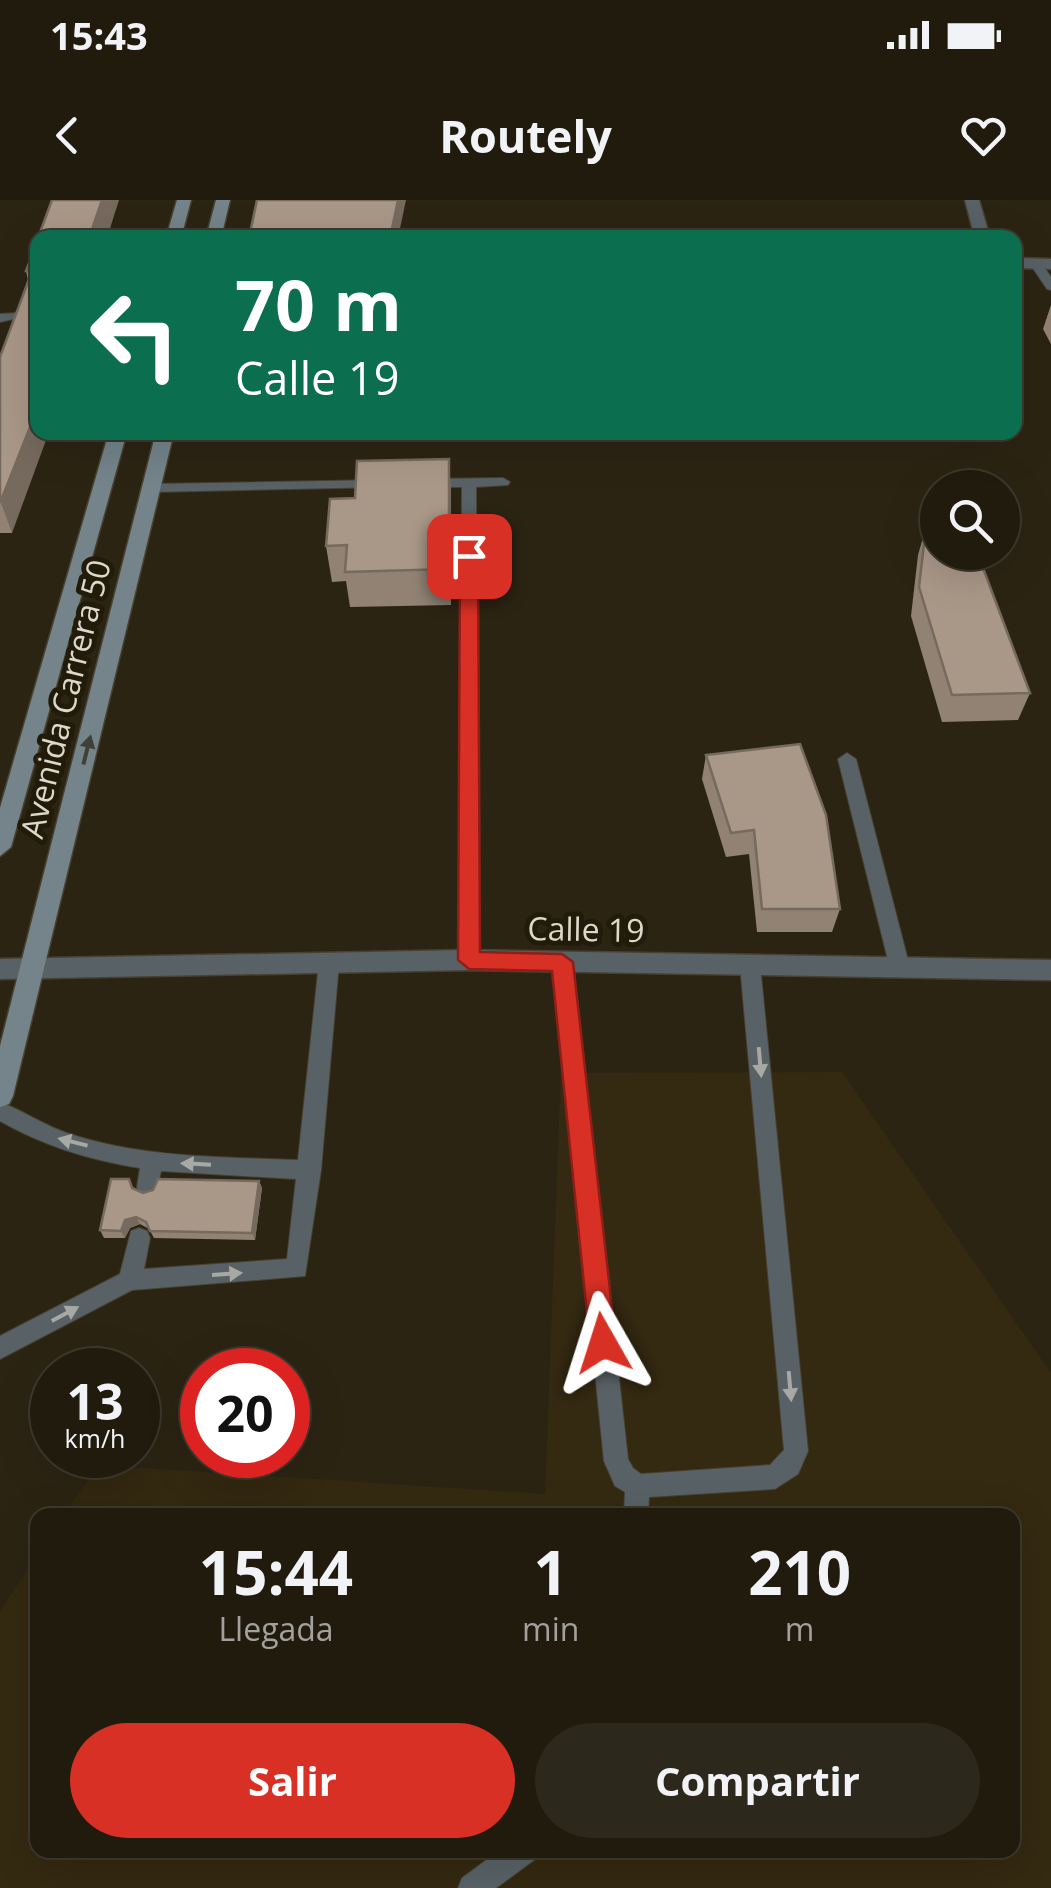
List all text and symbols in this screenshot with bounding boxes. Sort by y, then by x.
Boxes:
text: 15:43 [50,9,148,61]
text: Routely [439,105,612,166]
icon: back [40,108,95,163]
icon: heart [956,108,1011,163]
text: 70 m [235,256,402,352]
icon: left [70,270,200,400]
text: Calle 19 [235,347,400,408]
map controls [920,470,1020,570]
button: search [920,470,1020,570]
pin [427,514,512,599]
icon: arrive [442,529,497,584]
street label: Avenida Carrera 50 [9,555,120,842]
one-way arrow [80,734,95,765]
street label: Calle 19 [527,906,645,951]
one-way arrow [752,1047,768,1079]
one-way arrow [57,1134,88,1150]
one-way arrow [179,1156,211,1172]
one-way arrow [211,1266,243,1282]
position arrow [551,1291,655,1395]
one-way arrow [50,1306,79,1323]
speed limit sign: 20 [180,1348,310,1478]
text: 13 [66,1367,124,1435]
one-way arrow [782,1370,798,1402]
text: km/h [65,1421,125,1455]
text: 15:44 [199,1531,353,1613]
text: 1 [534,1531,568,1613]
text: 210 [748,1531,851,1613]
text: Llegada [218,1607,334,1650]
text: min [522,1607,579,1650]
text: m [785,1607,814,1650]
button: Salir [70,1723,515,1838]
button: Compartir [535,1723,980,1838]

